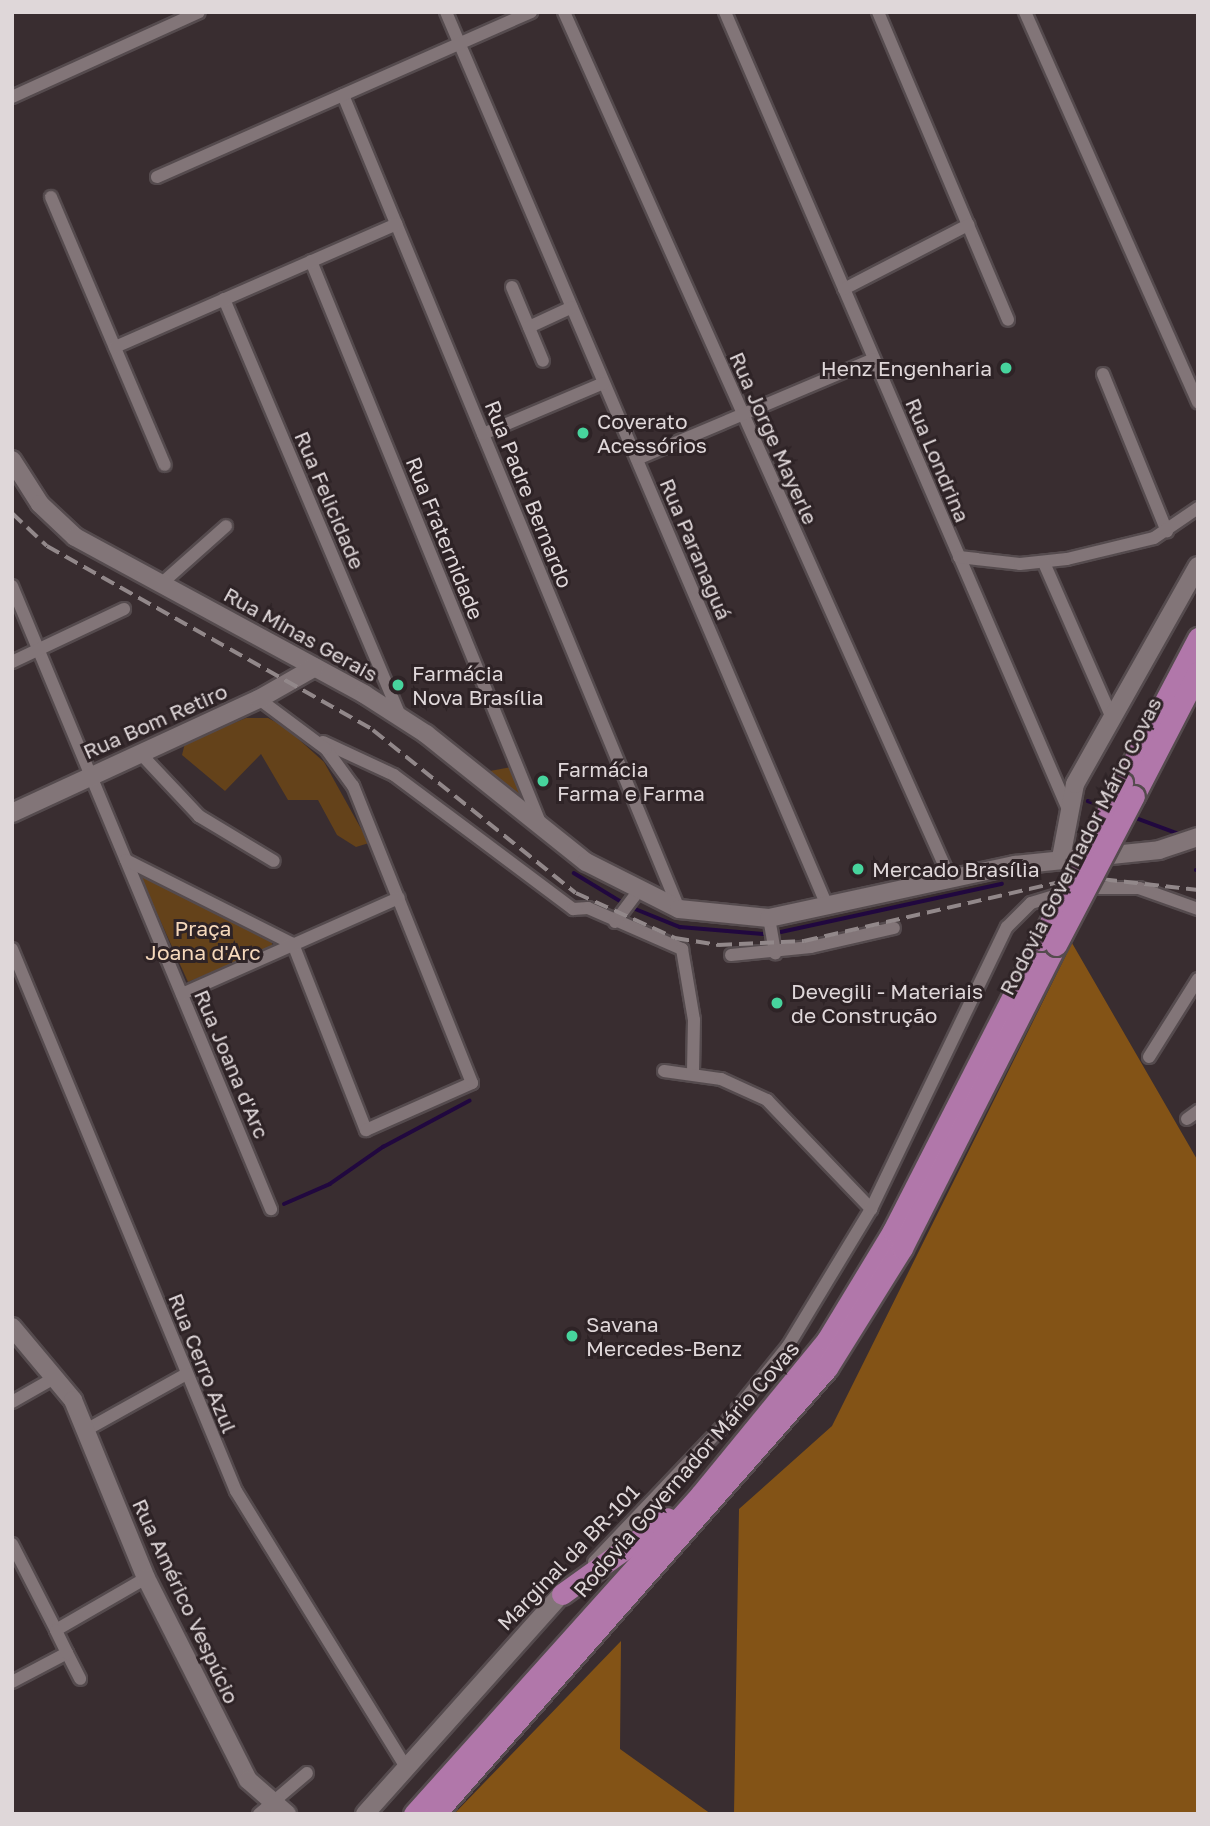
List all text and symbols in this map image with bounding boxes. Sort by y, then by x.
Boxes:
street label: Rua Jorge Mayerle [725,348,823,528]
place label: Henz Engenharia [821,355,992,381]
marker: Henz Engenharia [998,360,1014,376]
street label: Rua Londrina [901,394,975,526]
street label: Rua Padre Bernardo [480,397,578,591]
place label: Coverato Acessórios [597,408,707,458]
marker: Coverato Acessórios [575,425,591,441]
street label: Rua Felicidade [290,427,370,573]
street label: Rua Fraternidade [401,453,489,623]
street label: Rua Paranaguá [655,474,737,624]
street label: Rua Minas Gerais [220,581,382,687]
place label: Farmácia Nova Brasília [412,660,544,710]
marker: Farmácia Nova Brasília [390,677,406,693]
street label: Rua Bom Retiro [79,678,231,764]
street label: Rodovia Governador Mário Covas [994,693,1166,999]
place label: Farmácia Farma e Farma [557,756,705,806]
marker: Farmácia Farma e Farma [535,773,551,789]
place label: Mercado Brasília [872,856,1040,882]
marker: Mercado Brasília [850,861,866,877]
park label: Praça Joana d'Arc [145,915,261,965]
place label: Devegili - Materiais de Construção [791,978,983,1028]
street label: Rua Joana d'Arc [189,986,275,1142]
marker: Devegili - Materiais de Construção [769,995,785,1011]
street label: Rua Cerro Azul [163,1289,243,1437]
place label: Savana Mercedes-Benz [586,1311,742,1361]
marker: Savana Mercedes-Benz [564,1328,580,1344]
street label: Rodovia Governador Mário Covas [568,1336,804,1602]
street label: Marginal da BR-101 [492,1479,644,1635]
street label: Rua Américo Vespúcio [127,1495,245,1707]

